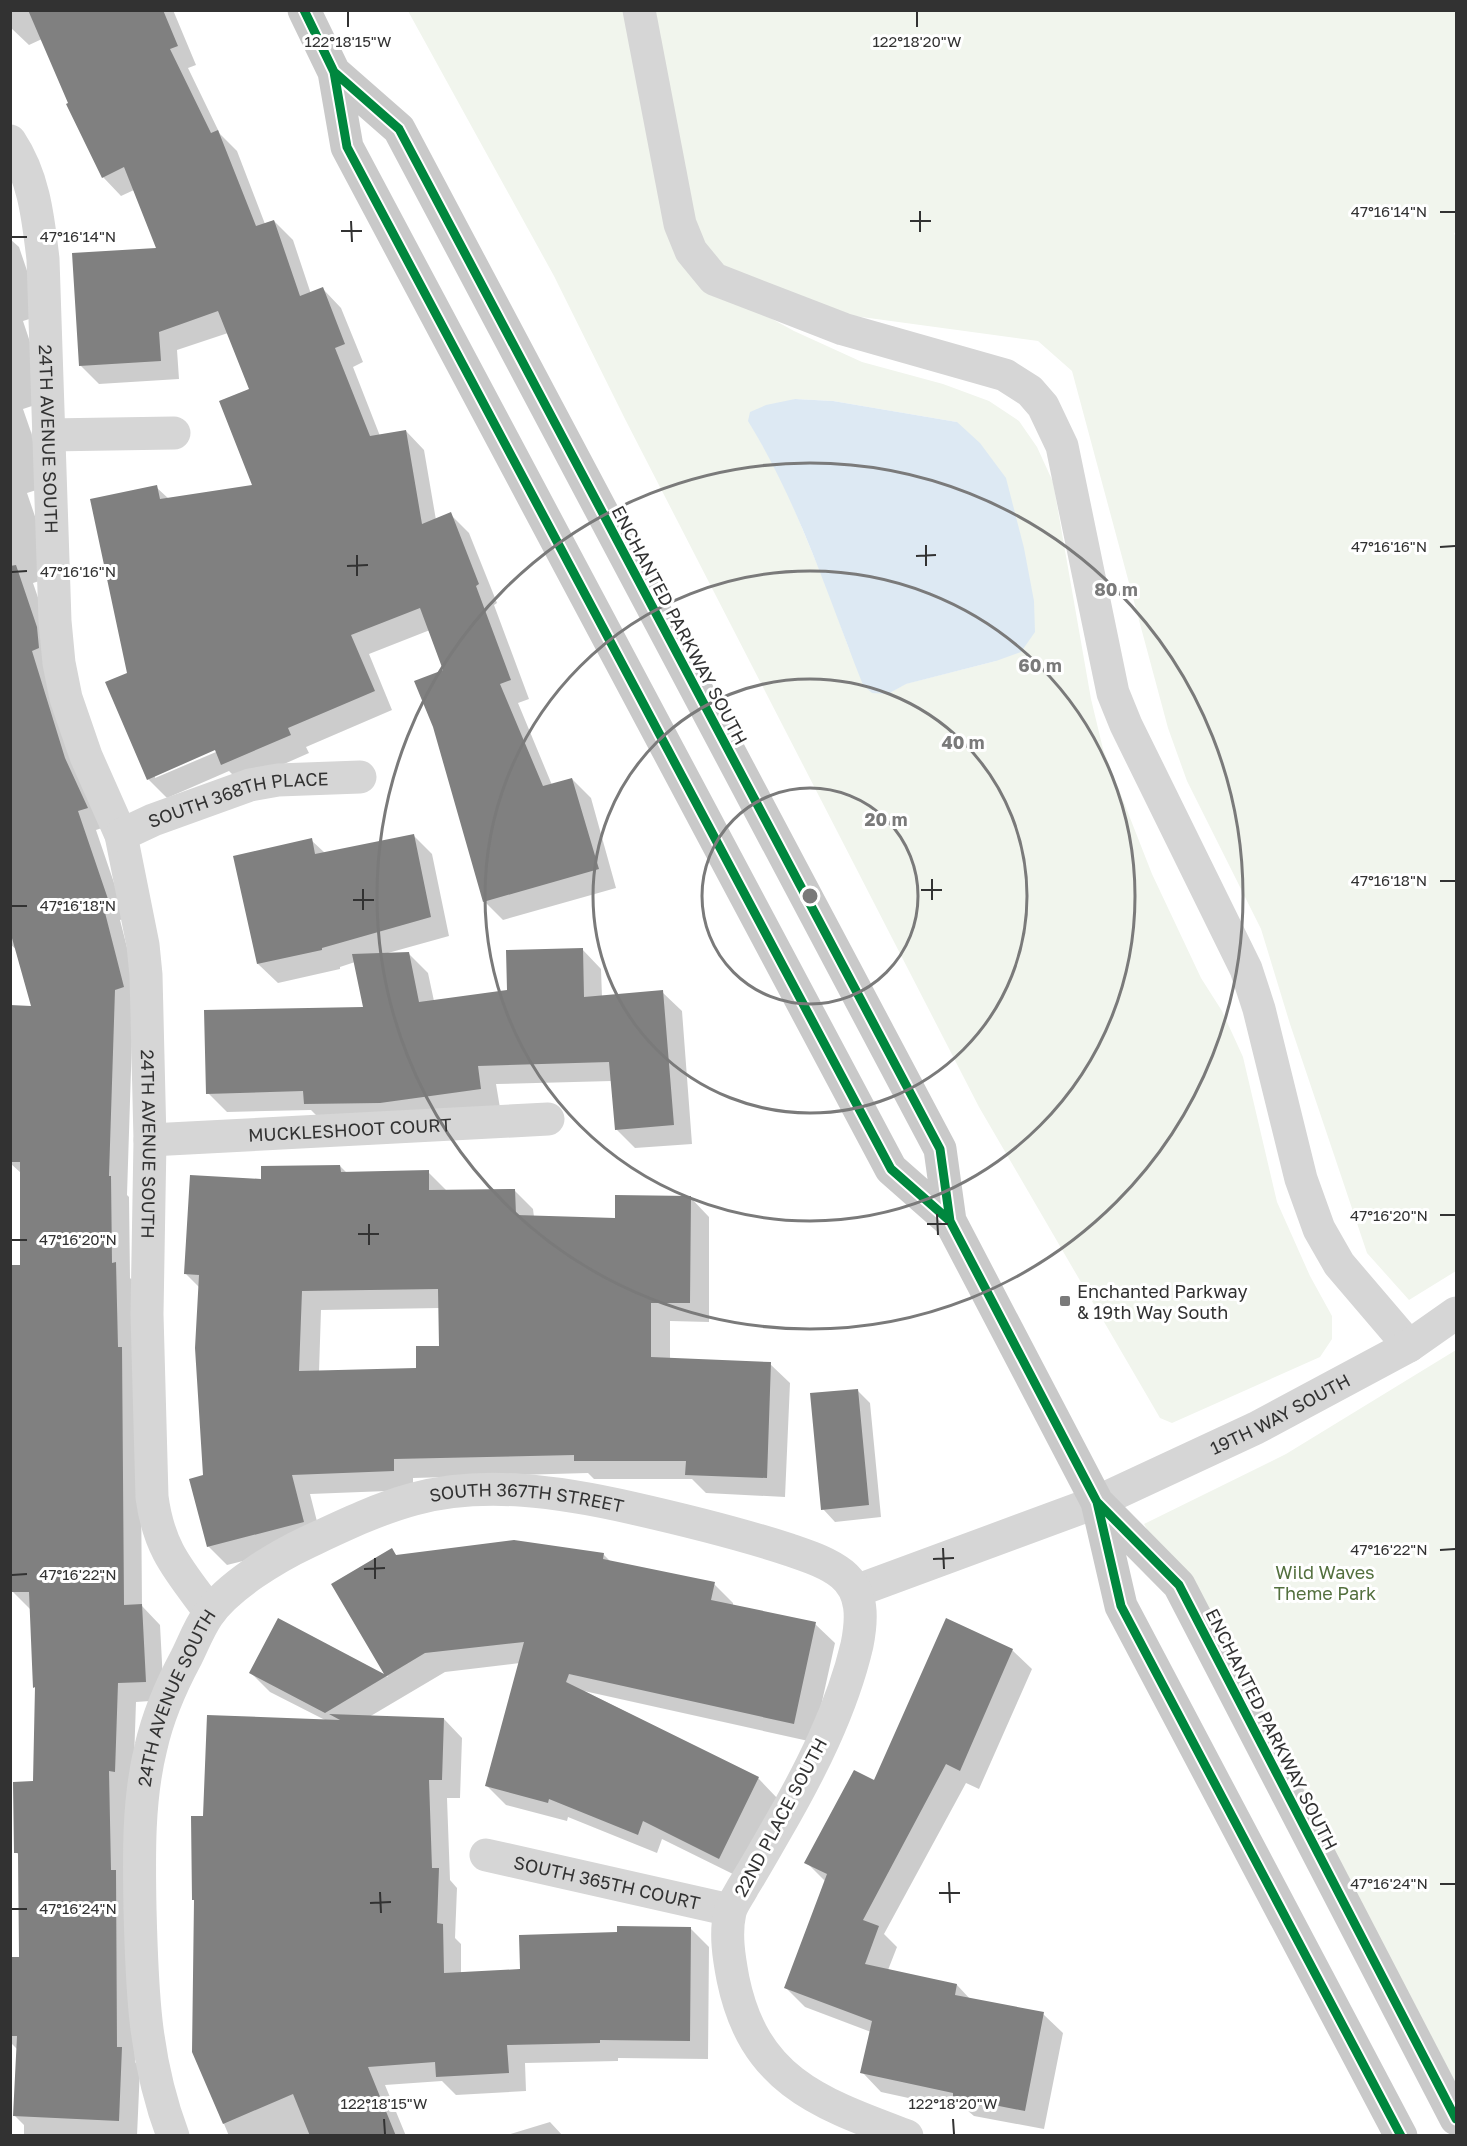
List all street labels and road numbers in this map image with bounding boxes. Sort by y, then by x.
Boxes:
street label: 24TH AVENUE SOUTH [35,344,63,534]
street label: ENCHANTED PARKWAY SOUTH [607,501,753,749]
street label: SOUTH 368TH PLACE [145,767,329,832]
street label: 24TH AVENUE SOUTH [137,1049,161,1239]
street label: MUCKLESHOOT COURT [247,1113,452,1146]
street label: 19TH WAY SOUTH [1207,1369,1354,1459]
street label: SOUTH 367TH STREET [427,1478,626,1517]
street label: 24TH AVENUE SOUTH [133,1605,220,1788]
street label: ENCHANTED PARKWAY SOUTH [1201,1605,1343,1853]
street label: 22ND PLACE SOUTH [729,1734,831,1900]
street label: SOUTH 365TH COURT [512,1851,702,1914]

